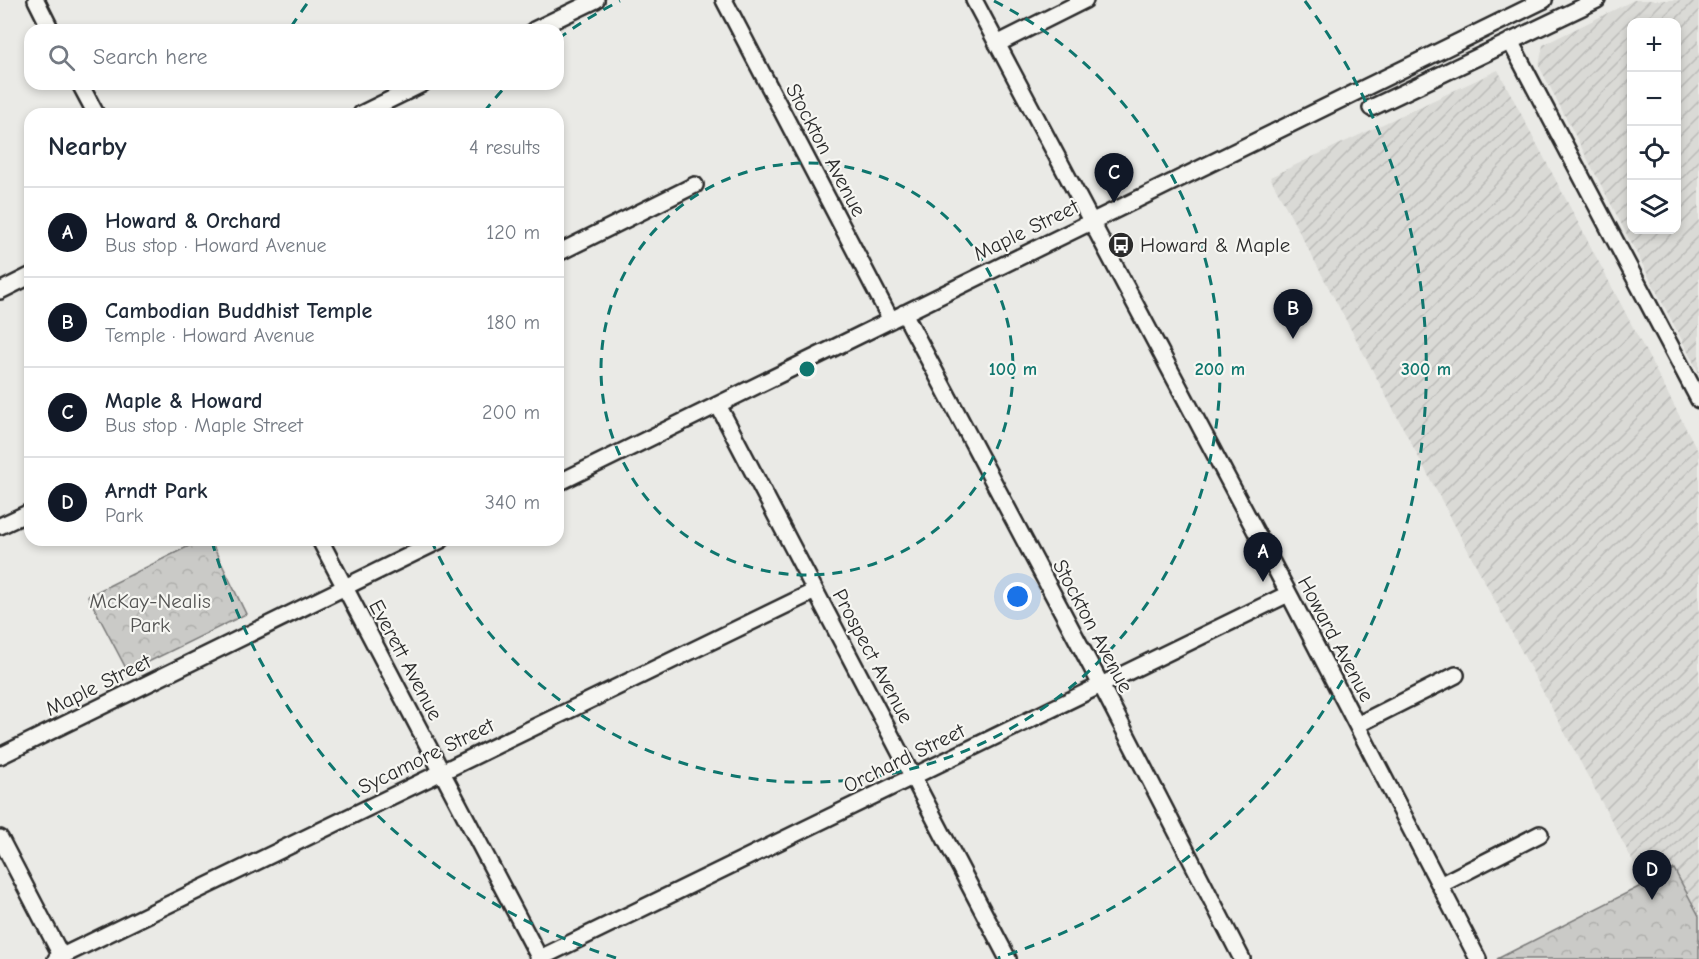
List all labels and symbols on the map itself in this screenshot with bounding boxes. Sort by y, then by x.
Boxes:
street label: Stockton Avenue [781,79,871,221]
pin: C [1094,154,1134,203]
street label: Maple Street [969,194,1084,266]
bus stop icon: Howard & Maple [1106,230,1136,260]
place label: Howard & Maple [1140,233,1290,257]
pin: B [1274,290,1312,339]
centre of rings [797,359,817,379]
text: 100 m [989,359,1037,380]
text: 200 m [1195,359,1245,380]
text: 300 m [1401,359,1451,380]
pin: A [1244,532,1282,582]
street label: Stockton Avenue [1048,555,1138,697]
street label: Howard Avenue [1293,572,1379,706]
your location [1003,582,1032,611]
street label: Prospect Avenue [828,585,918,727]
park label: McKay-Nealis Park [89,589,211,637]
street label: Everett Avenue [364,596,448,724]
street label: Maple Street [41,649,156,721]
street label: Sycamore Street [354,712,499,799]
street label: Orchard Street [839,718,969,798]
pin: D [1632,850,1672,900]

